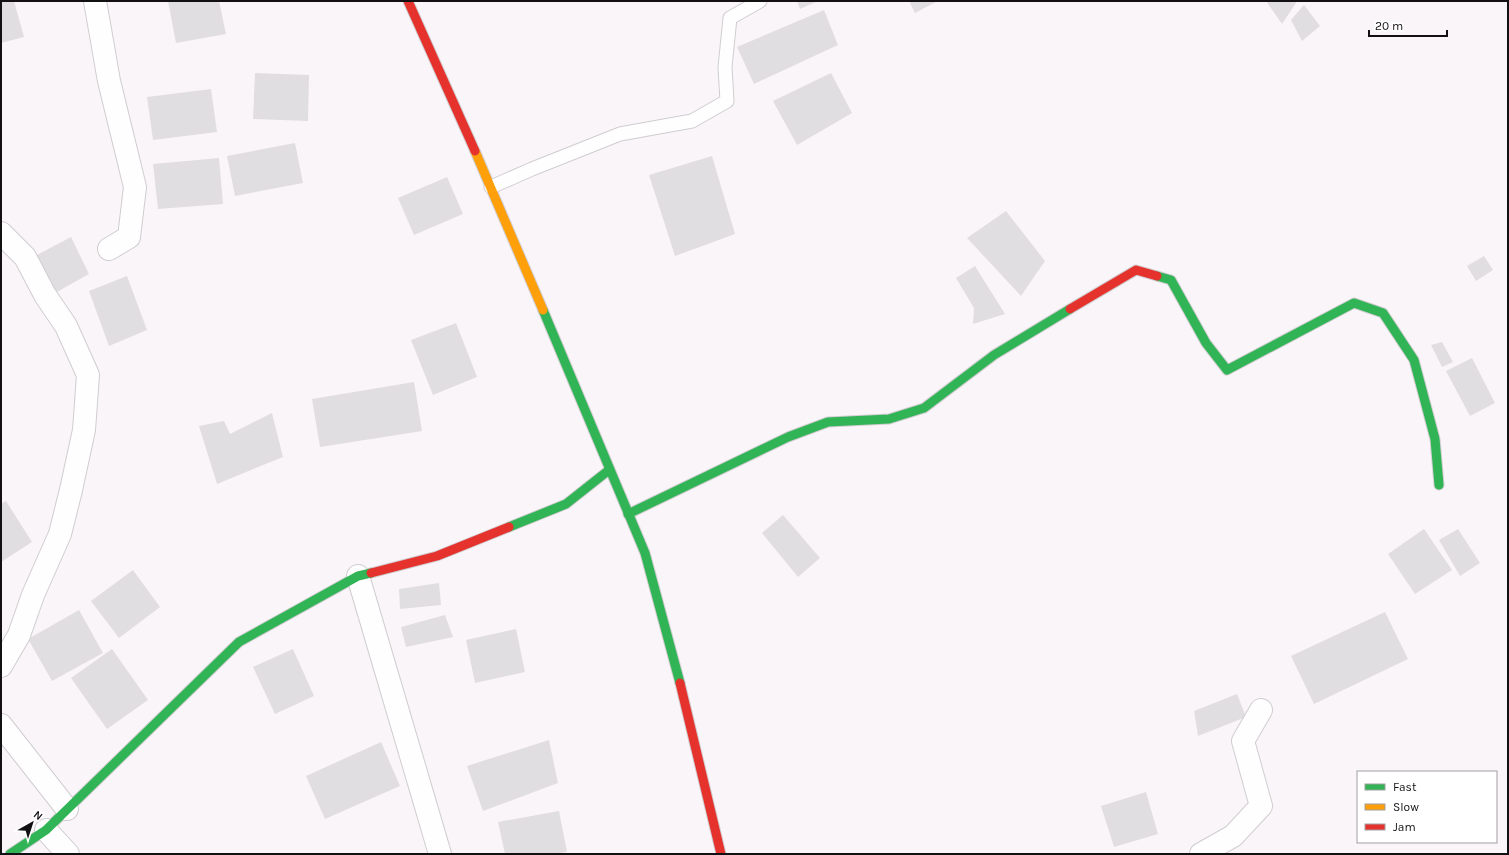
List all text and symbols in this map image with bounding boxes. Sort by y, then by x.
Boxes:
scale bar [1369,12,1447,38]
text: 20 m [1375,19,1403,33]
legend [1357,771,1497,843]
text: Fast [1393,780,1417,794]
text: Slow [1393,800,1419,814]
north arrow [12,803,52,843]
text: N [31,808,45,823]
text: Jam [1393,820,1416,834]

